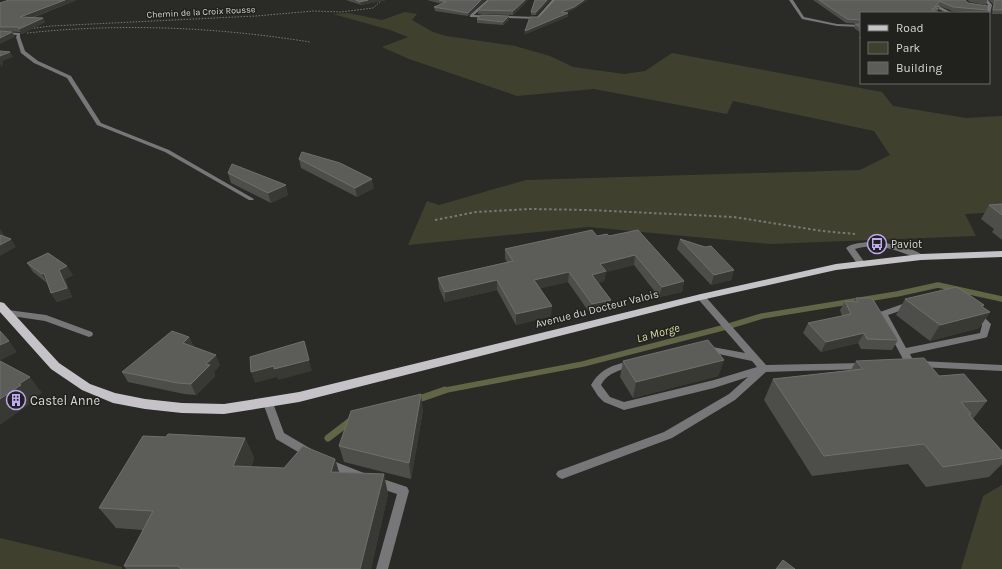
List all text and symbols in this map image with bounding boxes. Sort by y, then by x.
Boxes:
street label: Chemin de la Croix Rousse [146,4,256,20]
legend [860,12,990,84]
text: Road [896,21,924,35]
text: Park [896,41,921,55]
text: Building [896,61,943,75]
bus stop icon: Paviot [866,233,888,255]
place label: Paviot [891,238,922,251]
street label: Avenue du Docteur Valois [534,287,660,331]
water label: La Morge [635,320,682,345]
building icon: Castel Anne [5,389,27,411]
place label: Castel Anne [30,393,100,408]

